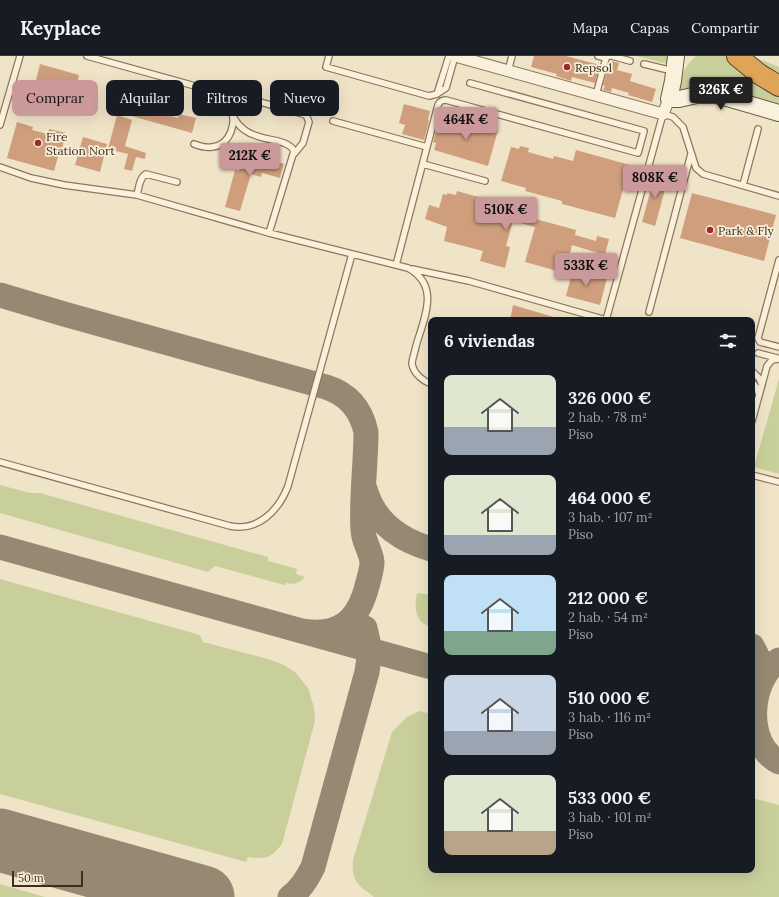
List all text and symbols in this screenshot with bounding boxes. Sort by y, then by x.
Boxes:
text: Keyplace [20,16,101,40]
text: Mapa [573,19,608,37]
text: Capas [630,19,669,37]
text: Compartir [691,19,759,37]
place label: Repsol [575,60,612,75]
marker: Repsol [562,62,572,72]
pin: 326K € [688,77,754,111]
chip: Comprar [12,80,98,116]
chip: Alquilar [106,80,184,116]
chip: Filtros [192,80,262,116]
chip: Nuevo [270,80,339,116]
text: 326K € [699,81,743,98]
pin: 464K € [433,107,499,141]
text: 464K € [444,111,488,128]
place label: Fire Station Nort [46,129,115,158]
marker: Fire Station Nort [33,138,43,148]
pin: 212K € [217,143,283,177]
text: 212K € [229,147,271,164]
pin: 808K € [622,165,688,199]
text: 808K € [632,169,678,186]
pin: 510K € [473,197,539,231]
text: 510K € [484,201,528,218]
place label: Park & Fly [718,223,774,238]
marker: Park & Fly [705,225,715,235]
pin: 533K € [553,253,619,287]
text: 533K € [564,257,608,274]
text: 6 viviendas [444,330,535,352]
icon: filters [717,330,739,352]
text: 326 000 € [568,387,652,409]
icon: home [476,391,524,439]
text: 2 hab. · 78 m² [568,409,647,426]
text: Piso [568,426,593,443]
text: 464 000 € [568,487,652,509]
icon: home [476,491,524,539]
text: 3 hab. · 107 m² [568,509,653,526]
text: Piso [568,526,593,543]
text: 212 000 € [568,587,648,609]
icon: home [476,591,524,639]
text: 2 hab. · 54 m² [568,609,648,626]
text: Piso [568,626,593,643]
text: 510 000 € [568,687,650,709]
icon: home [476,691,524,739]
text: 3 hab. · 116 m² [568,709,651,726]
text: Piso [568,726,593,743]
text: 533 000 € [568,787,651,809]
icon: home [476,791,524,839]
text: 3 hab. · 101 m² [568,809,652,826]
text: Piso [568,826,593,843]
scale bar [12,869,83,888]
text: 50 m [18,871,44,885]

